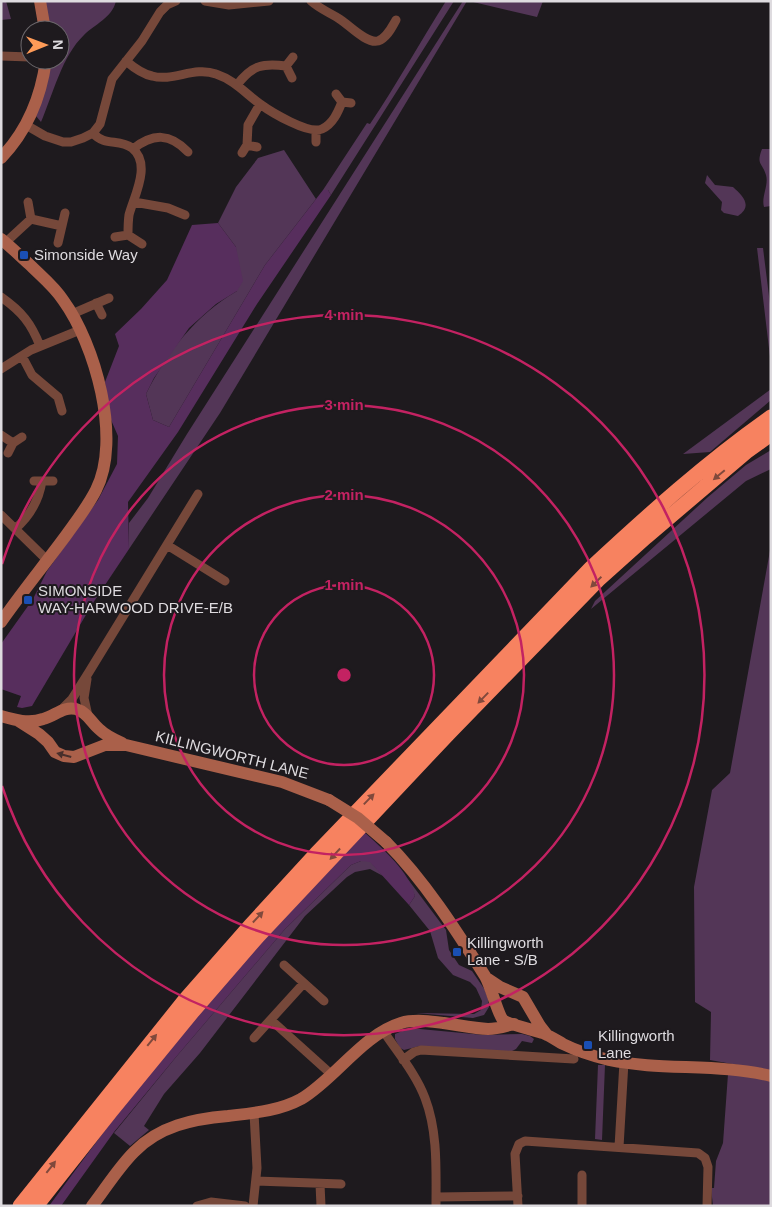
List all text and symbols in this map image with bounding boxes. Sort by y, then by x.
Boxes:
north arrow [20,20,70,70]
text: N [50,40,66,50]
place label: Simonside Way [34,246,138,263]
marker: Simonside Way [18,249,30,261]
text: 4 min [324,306,364,323]
text: 3 min [324,396,364,413]
one-way arrow [713,470,726,481]
text: 2 min [324,486,364,503]
text: 1 min [324,576,364,593]
one-way arrow [591,576,603,588]
place label: SIMONSIDE WAY-HARWOOD DRIVE-E/B [38,582,233,616]
marker: SIMONSIDE WAY-HARWOOD DRIVE-E/B [22,594,34,606]
centre of rings [335,666,353,684]
one-way arrow [477,692,489,704]
street label: KILLINGWORTH LANE [154,727,310,782]
one-way arrow [57,751,72,759]
one-way arrow [363,793,375,805]
one-way arrow [329,848,341,860]
one-way arrow [252,911,264,923]
place label: Killingworth Lane - S/B [467,934,544,968]
marker: Killingworth Lane - S/B [451,946,463,958]
place label: Killingworth Lane [598,1027,675,1061]
one-way arrow [146,1035,158,1047]
marker: Killingworth Lane [582,1039,594,1051]
one-way arrow [45,1161,56,1174]

